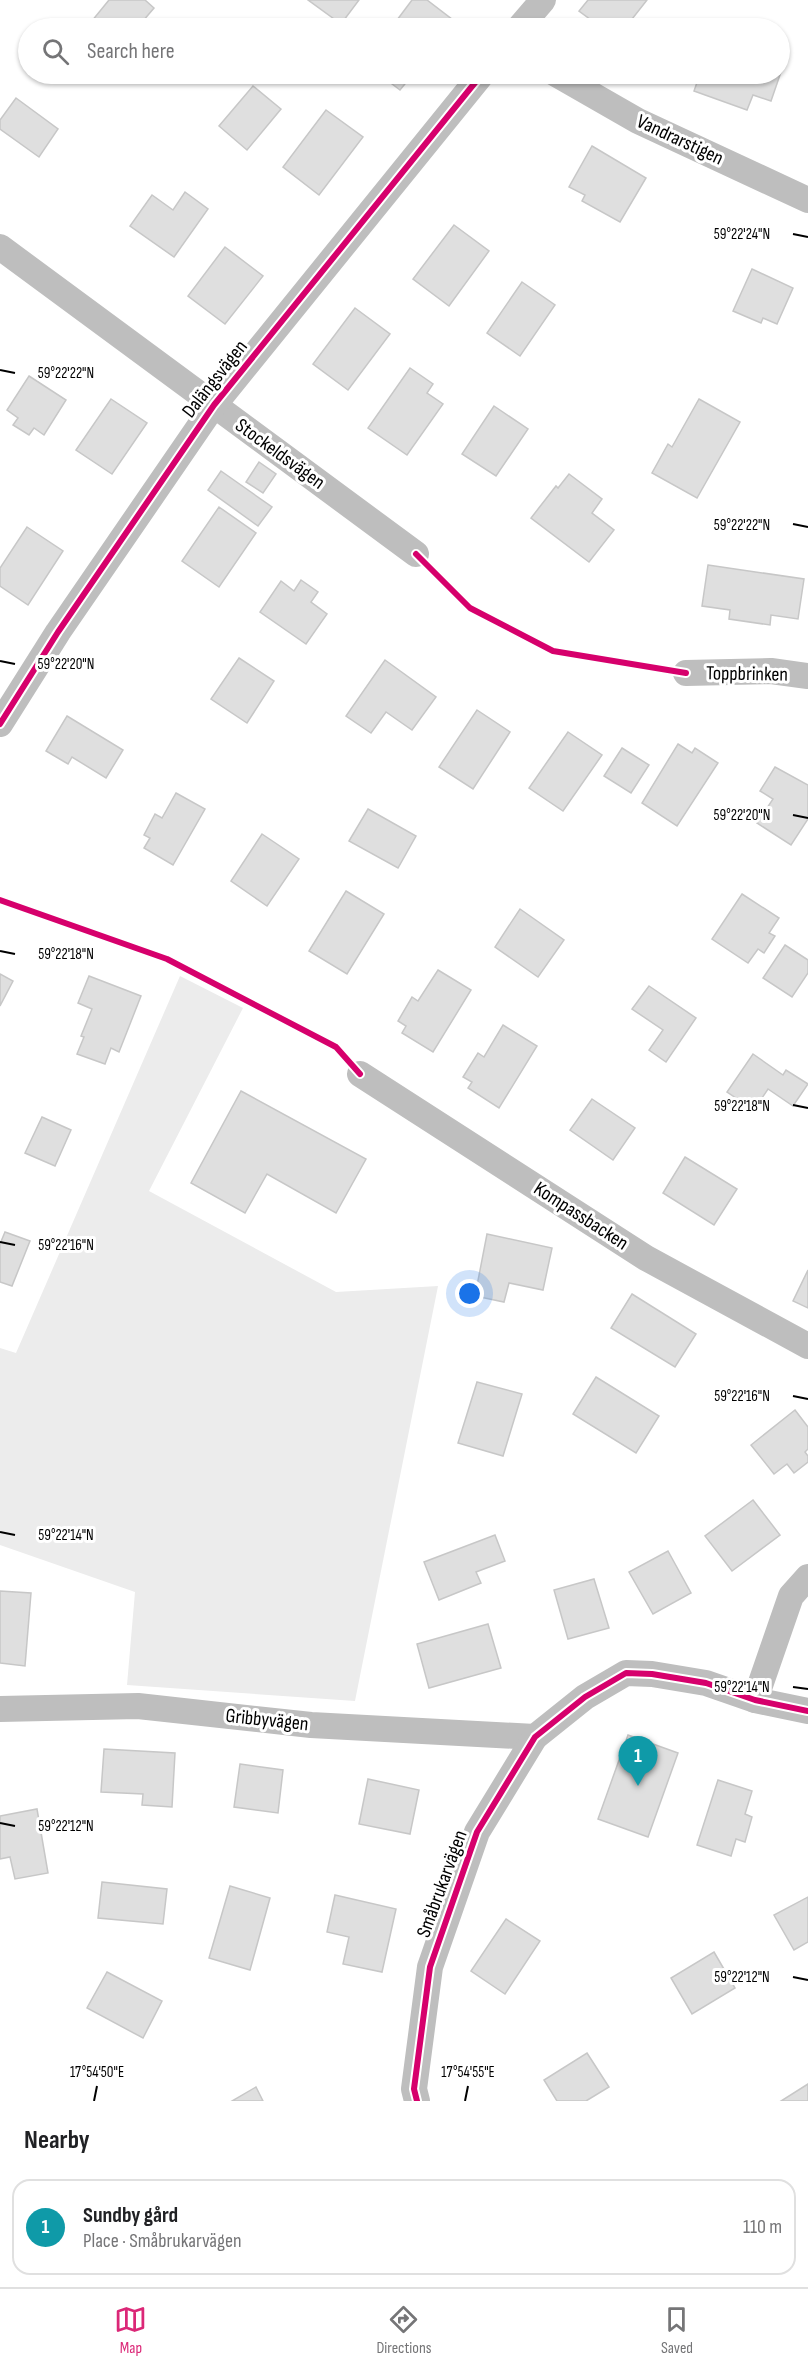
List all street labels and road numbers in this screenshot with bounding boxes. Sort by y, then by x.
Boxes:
street label: Vandrarstigen [633,109,727,171]
street label: Dalängsvägen [177,335,253,423]
street label: Stockeldsvägen [230,413,330,495]
street label: Toppbrinken [706,661,788,687]
street label: Kompassbacken [529,1177,633,1255]
street label: Gribbyvägen [224,1704,310,1736]
street label: Småbrukarvägen [412,1827,472,1941]

